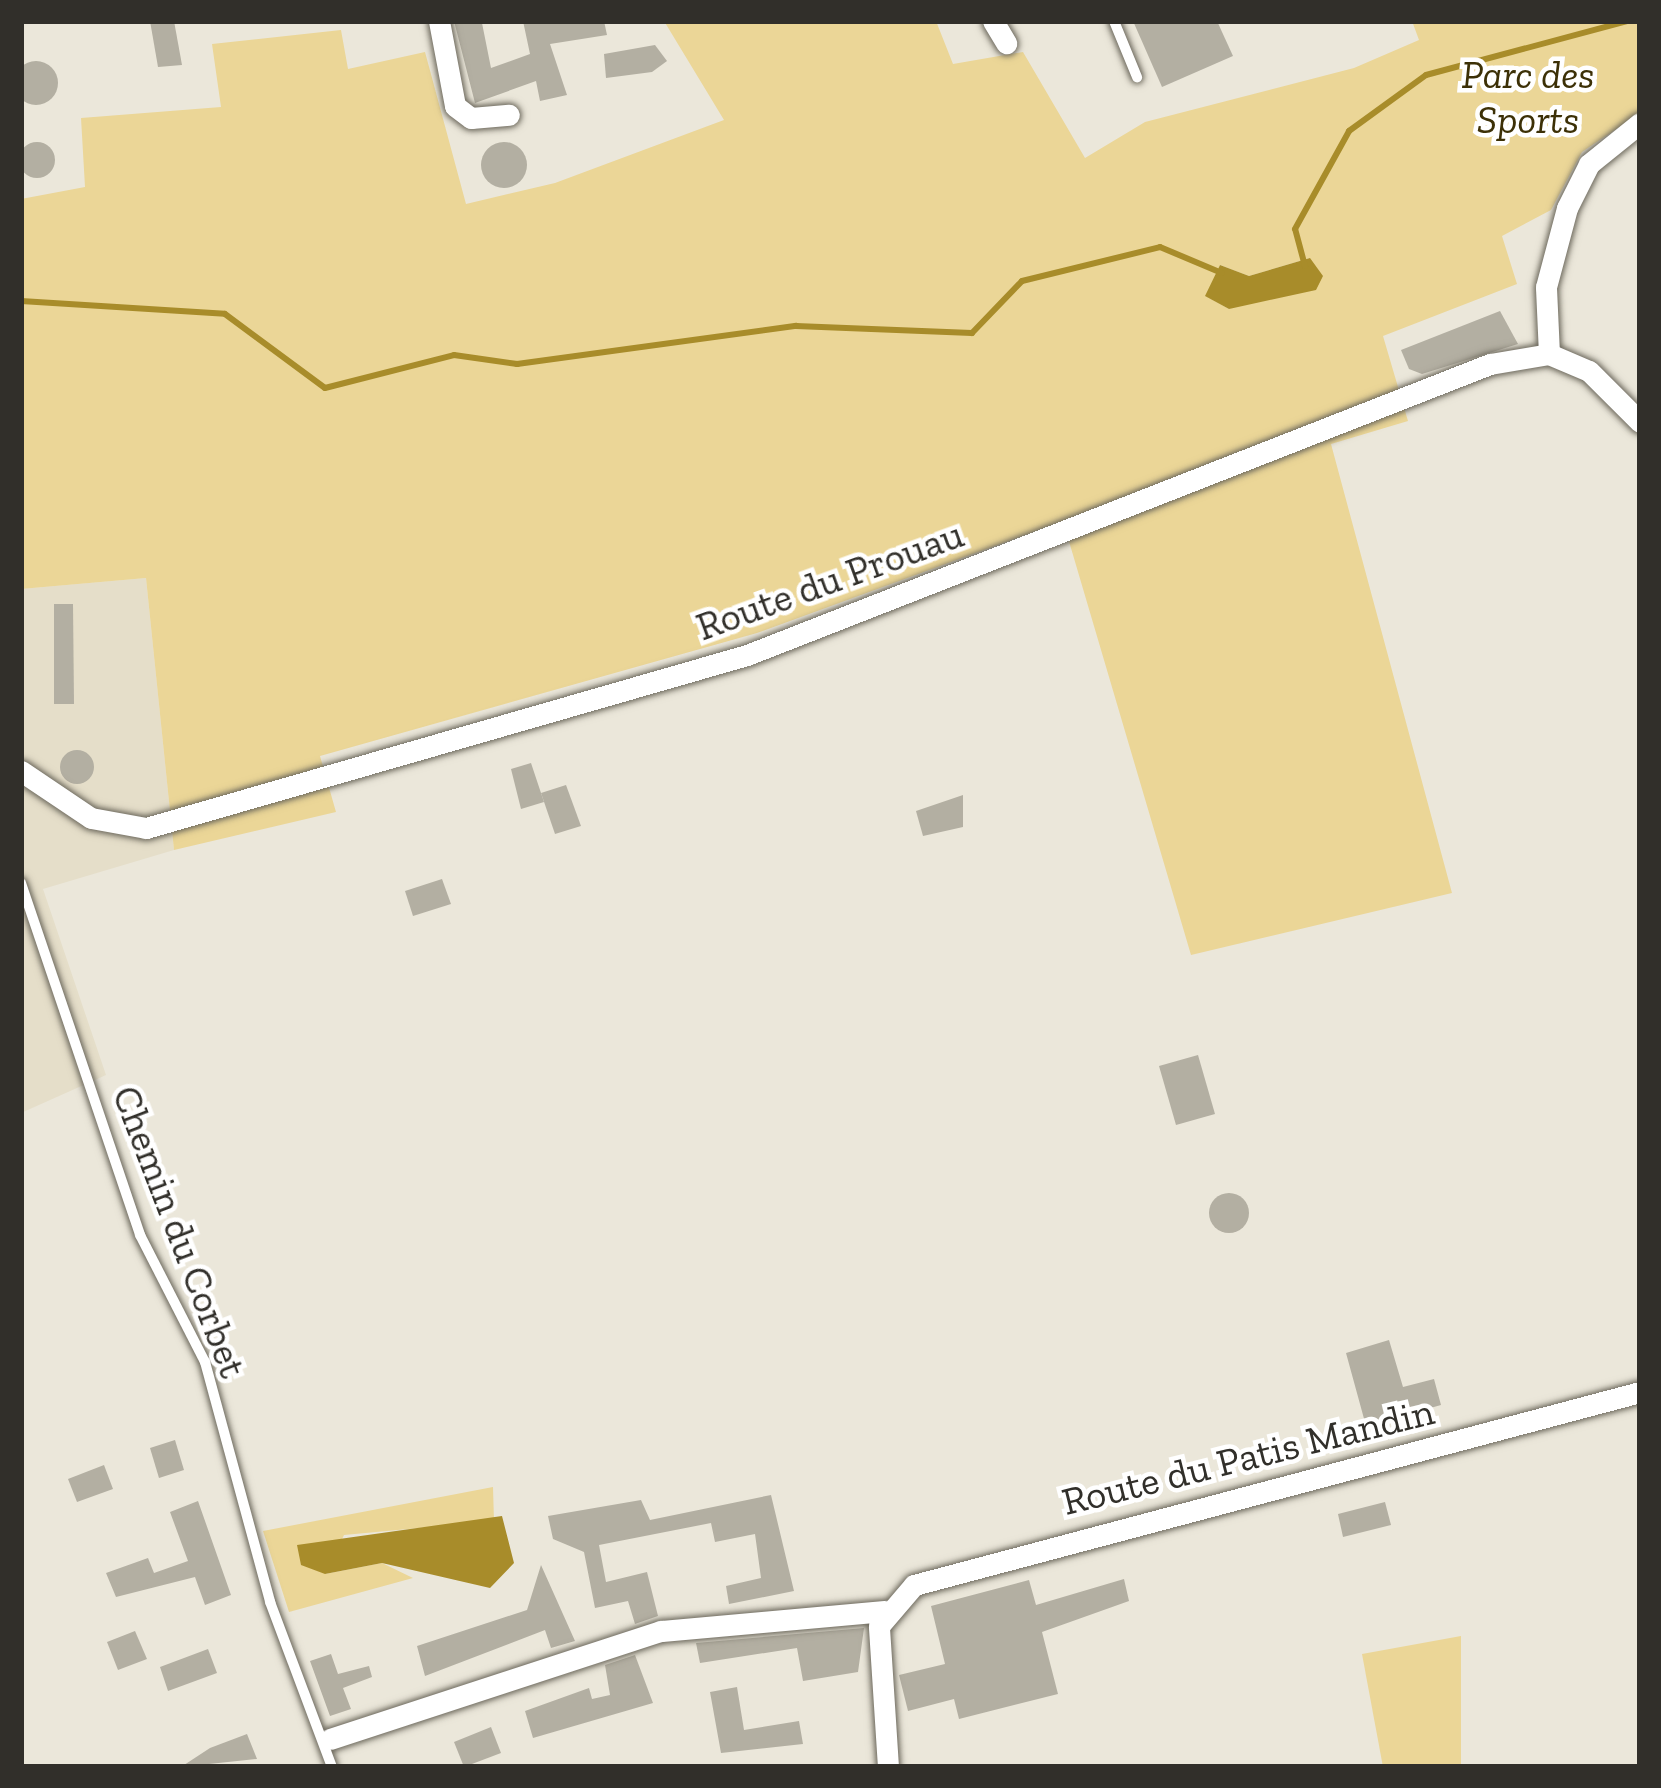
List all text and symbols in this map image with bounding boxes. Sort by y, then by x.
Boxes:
park label: Parc des Sports [1461,53,1595,144]
street label: Route du Prouau [690,511,970,651]
street label: Chemin du Corbet [102,1080,256,1384]
street label: Route du Patis Mandin [1057,1388,1439,1526]

